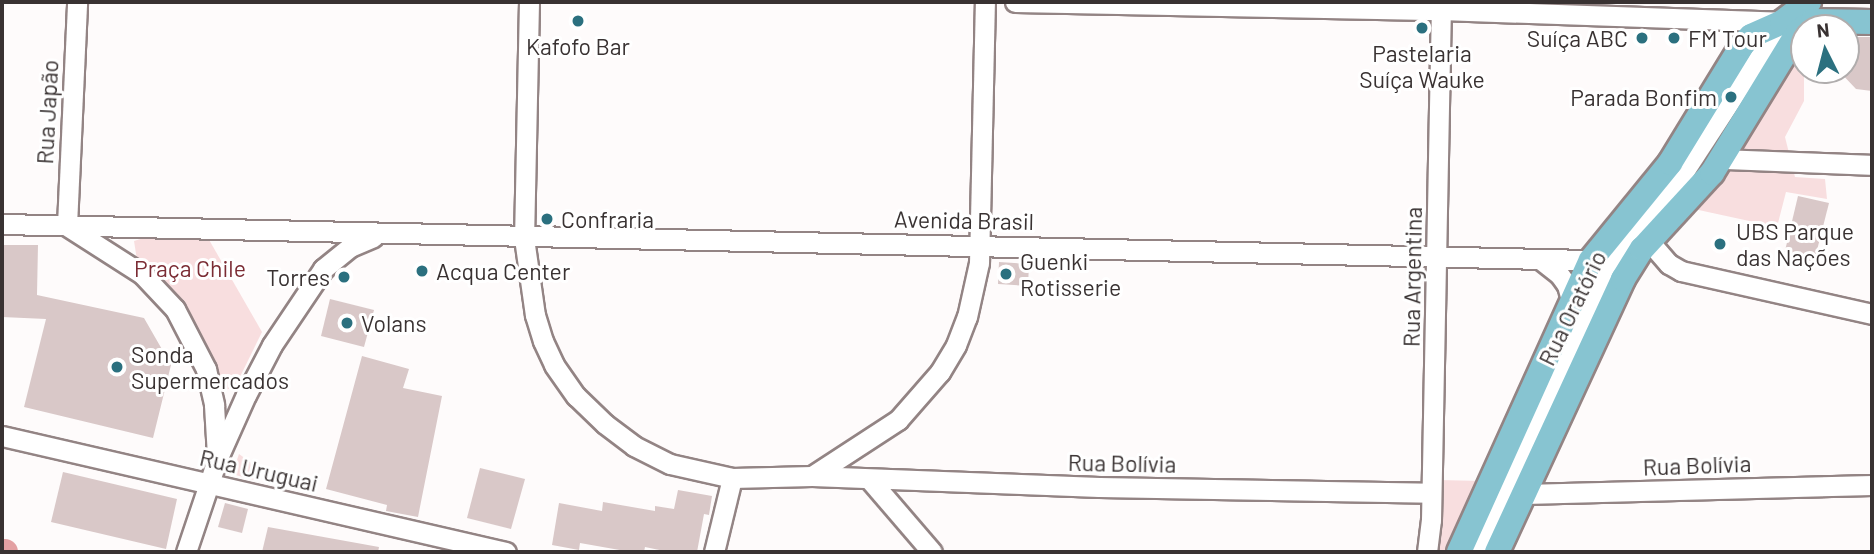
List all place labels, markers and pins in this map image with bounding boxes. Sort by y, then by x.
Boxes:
marker: Kafofo Bar [570,13,586,29]
marker: Pastelaria Suíça Wauke [1414,20,1430,36]
place label: Suíça ABC [1527,24,1628,52]
place label: FM Tour [1688,24,1767,52]
marker: Suíça ABC [1634,30,1650,46]
marker: FM Tour [1666,30,1682,46]
place label: Kafofo Bar [526,32,630,60]
place label: Pastelaria Suíça Wauke [1359,39,1485,93]
place label: Parada Bonfim [1570,83,1717,111]
marker: Parada Bonfim [1723,89,1739,105]
place label: Confraria [561,205,654,233]
marker: Confraria [539,211,555,227]
place label: UBS Parque das Nações [1736,217,1854,271]
marker: UBS Parque das Nações [1710,234,1730,254]
place label: Guenki Rotisserie [1020,247,1121,301]
place label: Acqua Center [436,257,570,285]
place label: Torres [266,263,330,291]
marker: Acqua Center [414,263,430,279]
marker: Guenki Rotisserie [998,266,1014,282]
marker: Torres [336,269,352,285]
place label: Volans [361,309,426,337]
marker: Volans [339,315,355,331]
place label: Sonda Supermercados [131,340,289,394]
marker: Sonda Supermercados [109,359,125,375]

